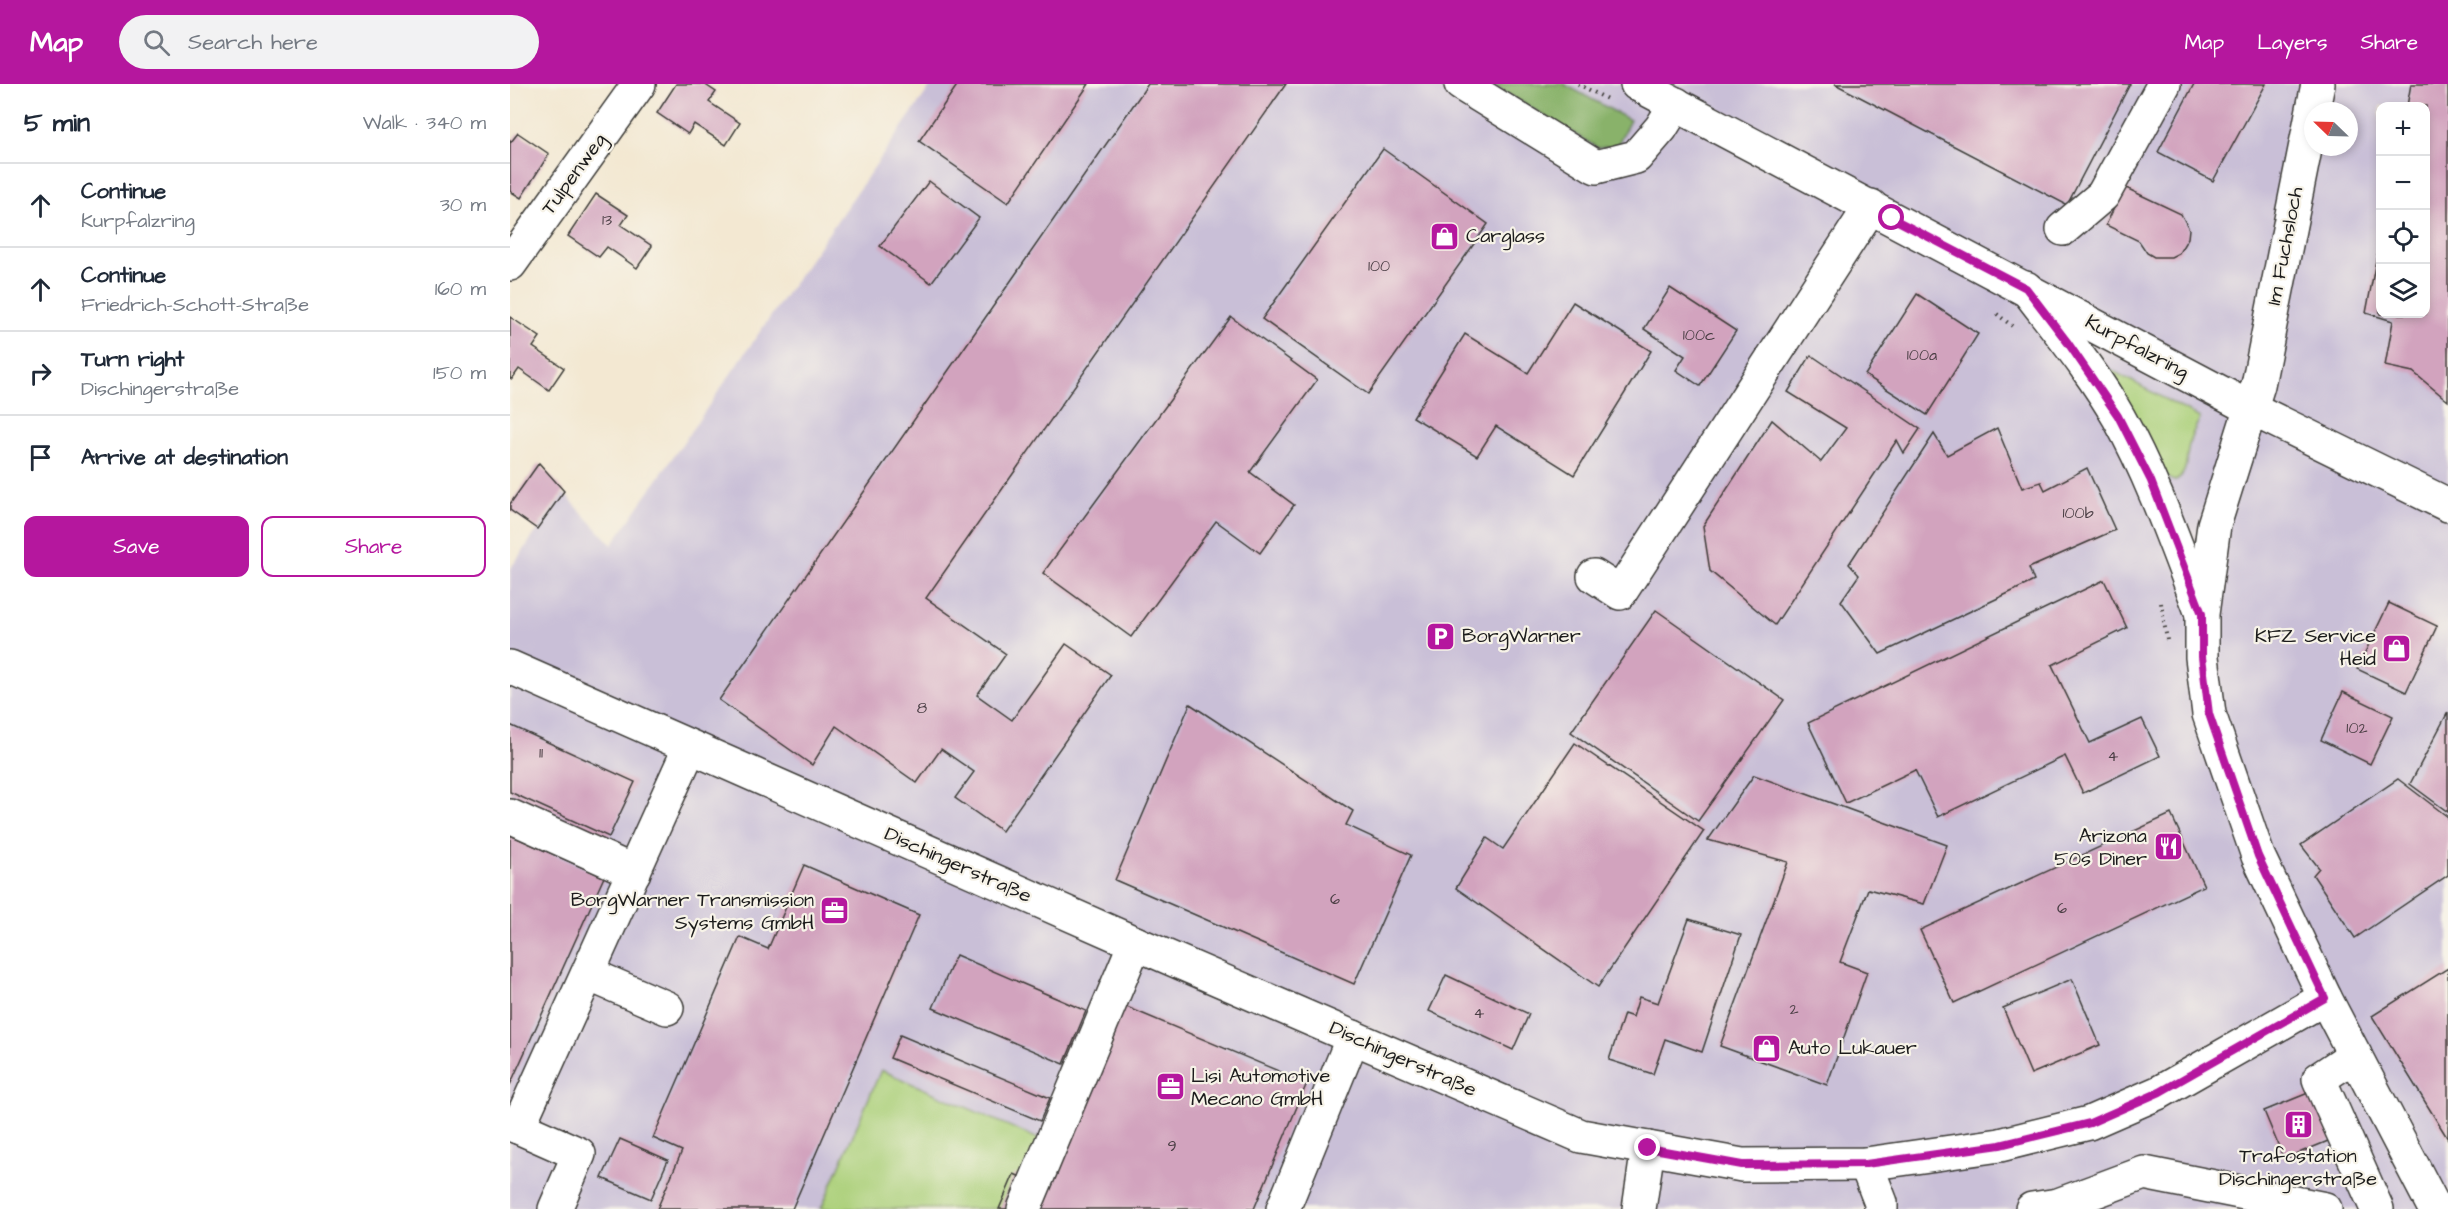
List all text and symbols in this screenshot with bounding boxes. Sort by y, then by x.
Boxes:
search box [119,15,539,69]
text: Map [30,23,83,62]
icon: search [140,26,173,59]
text: Search here [188,27,318,58]
text: Map [2184,28,2224,57]
text: Layers [2257,28,2327,57]
text: Share [2360,28,2418,57]
north arrow [2304,102,2358,156]
map controls [2376,102,2430,318]
button: + [2376,102,2430,156]
text: 5 min [24,105,90,141]
text: Walk · 340 m [363,109,486,137]
street label: Tulpenweg [535,127,614,221]
button: − [2376,156,2430,210]
text: Continue [81,176,166,207]
street label: Im Fuchsloch [2260,184,2310,308]
icon: ahead [24,189,57,222]
text: 30 m [440,191,486,219]
route start [1878,204,1904,230]
text: Kurpfalzring [81,207,195,235]
house number: 13 [602,209,612,231]
button: locate [2376,210,2430,264]
shop icon: Carglass [1429,220,1461,252]
place label: Carglass [1466,222,1545,251]
house number: 100 [1368,255,1390,277]
text: Continue [81,260,166,291]
button: layers [2376,264,2430,318]
icon: ahead [24,273,57,306]
text: 160 m [435,275,486,303]
text: Friedrich-Schott-Straße [81,291,309,319]
street label: Kurpfalzring [2080,308,2194,387]
house number: 100c [1683,324,1715,346]
text: Turn right [81,344,184,375]
house number: 100a [1907,344,1937,366]
icon: right [24,357,57,390]
text: 150 m [433,359,486,387]
text: Dischingerstraße [81,375,239,403]
icon: arrive [24,441,57,474]
text: Arrive at destination [81,442,288,473]
house number: 100b [2062,502,2094,524]
button: Save [24,516,249,577]
button: Share [261,516,486,577]
parking icon: BorgWarner [1425,620,1457,652]
place label: BorgWarner [1462,622,1581,651]
place label: KFZ Service Heid [2255,622,2376,673]
shop icon: KFZ Service Heid [2381,632,2413,664]
house number: 8 [917,697,927,719]
house number: 102 [2346,717,2368,739]
house number: 11 [539,742,543,764]
house number: 4 [2108,745,2119,767]
street label: Dischingerstraße [880,820,1036,911]
place label: Arizona 50s Diner [2054,822,2147,873]
restaurant icon: Arizona 50s Diner [2152,831,2184,863]
place label: BorgWarner Transmission Systems GmbH [571,886,814,938]
house number: 6 [1330,888,1340,910]
office icon: BorgWarner Transmission Systems GmbH [819,895,851,927]
house number: 6 [2057,897,2067,919]
house number: 2 [1789,998,1799,1020]
house number: 4 [1474,1002,1485,1024]
street label: Dischingerstraße [1325,1014,1481,1105]
shop icon: Auto Lukauer [1751,1032,1783,1064]
place label: Auto Lukauer [1788,1034,1917,1062]
place label: Lisi Automotive Mecano GmbH [1191,1062,1331,1113]
office icon: Lisi Automotive Mecano GmbH [1154,1071,1186,1103]
building icon: Trafostation Dischingerstraße [2282,1109,2314,1141]
route end [1634,1134,1660,1160]
house number: 9 [1167,1135,1177,1157]
place label: Trafostation Dischingerstraße [2219,1142,2377,1194]

